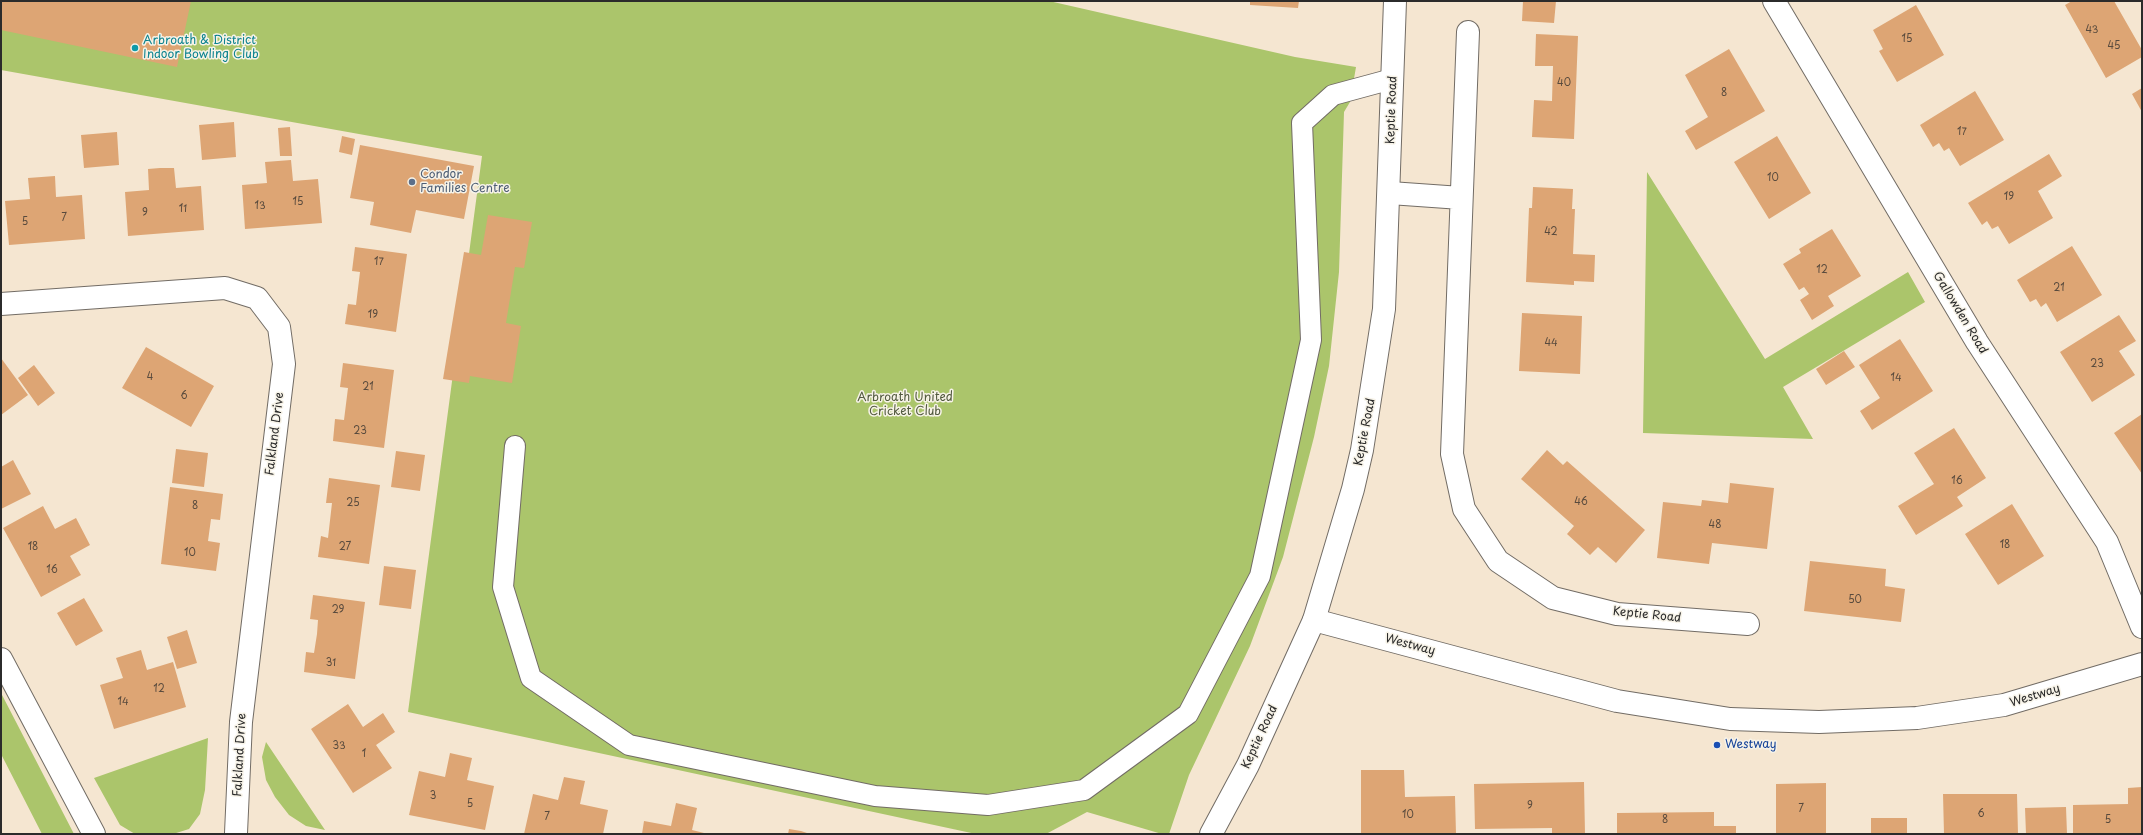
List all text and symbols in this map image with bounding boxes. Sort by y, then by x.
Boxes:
house number: 43 [2086,24,2098,36]
house number: 15 [1902,33,1912,45]
place label: Arbroath & District Indoor Bowling Club [143,34,259,62]
house number: 45 [2108,40,2120,52]
marker: Arbroath & District Indoor Bowling Club [130,43,140,53]
street label: Keptie Road [1384,76,1400,144]
house number: 40 [1557,77,1571,89]
house number: 8 [1721,87,1727,99]
house number: 17 [1957,126,1967,138]
place label: Condor Families Centre [420,168,510,196]
house number: 10 [1767,172,1779,184]
marker: Condor Families Centre [407,177,417,187]
house number: 19 [2004,191,2014,203]
house number: 15 [293,196,303,208]
house number: 13 [254,200,266,212]
house number: 11 [179,203,187,215]
house number: 9 [142,207,148,219]
house number: 7 [61,212,67,224]
house number: 5 [22,216,28,228]
house number: 42 [1544,226,1558,238]
house number: 17 [374,256,384,268]
house number: 12 [1816,264,1828,276]
street label: Gallowden Road [1930,269,1990,357]
house number: 21 [2053,282,2065,294]
house number: 19 [368,309,378,321]
house number: 44 [1544,337,1558,349]
house number: 23 [2090,358,2104,370]
house number: 4 [147,371,153,383]
house number: 14 [1890,372,1902,384]
house number: 21 [362,381,374,393]
house number: 6 [180,390,188,402]
park label: Arbroath United Cricket Club [857,391,953,419]
street label: Falkland Drive [263,392,287,476]
street label: Keptie Road [1351,397,1379,467]
house number: 23 [353,425,367,437]
house number: 16 [1951,475,1963,487]
house number: 46 [1574,496,1588,508]
house number: 25 [346,497,360,509]
house number: 8 [192,500,198,512]
house number: 48 [1709,519,1721,531]
house number: 18 [2000,539,2010,551]
house number: 18 [28,541,38,553]
house number: 27 [339,541,351,553]
house number: 10 [184,547,196,559]
house number: 16 [46,564,58,576]
house number: 50 [1848,594,1862,606]
house number: 29 [332,604,344,616]
street label: Keptie Road [1612,604,1682,626]
street label: Westway [1383,631,1437,659]
house number: 31 [326,657,336,669]
street label: Westway [2008,682,2062,710]
house number: 12 [153,683,165,695]
house number: 14 [117,696,129,708]
street label: Keptie Road [1239,703,1281,771]
street label: Falkland Drive [231,713,249,797]
place label: Westway [1725,738,1777,752]
house number: 33 [332,740,346,752]
marker: Westway [1712,740,1722,750]
house number: 1 [362,748,366,760]
house number: 3 [430,790,436,802]
house number: 5 [467,798,473,810]
house number: 9 [1527,800,1533,812]
house number: 7 [1798,803,1804,815]
house number: 6 [1977,808,1985,820]
house number: 10 [1402,809,1414,821]
house number: 7 [544,811,550,823]
house number: 8 [1662,814,1668,826]
house number: 5 [2105,814,2111,826]

